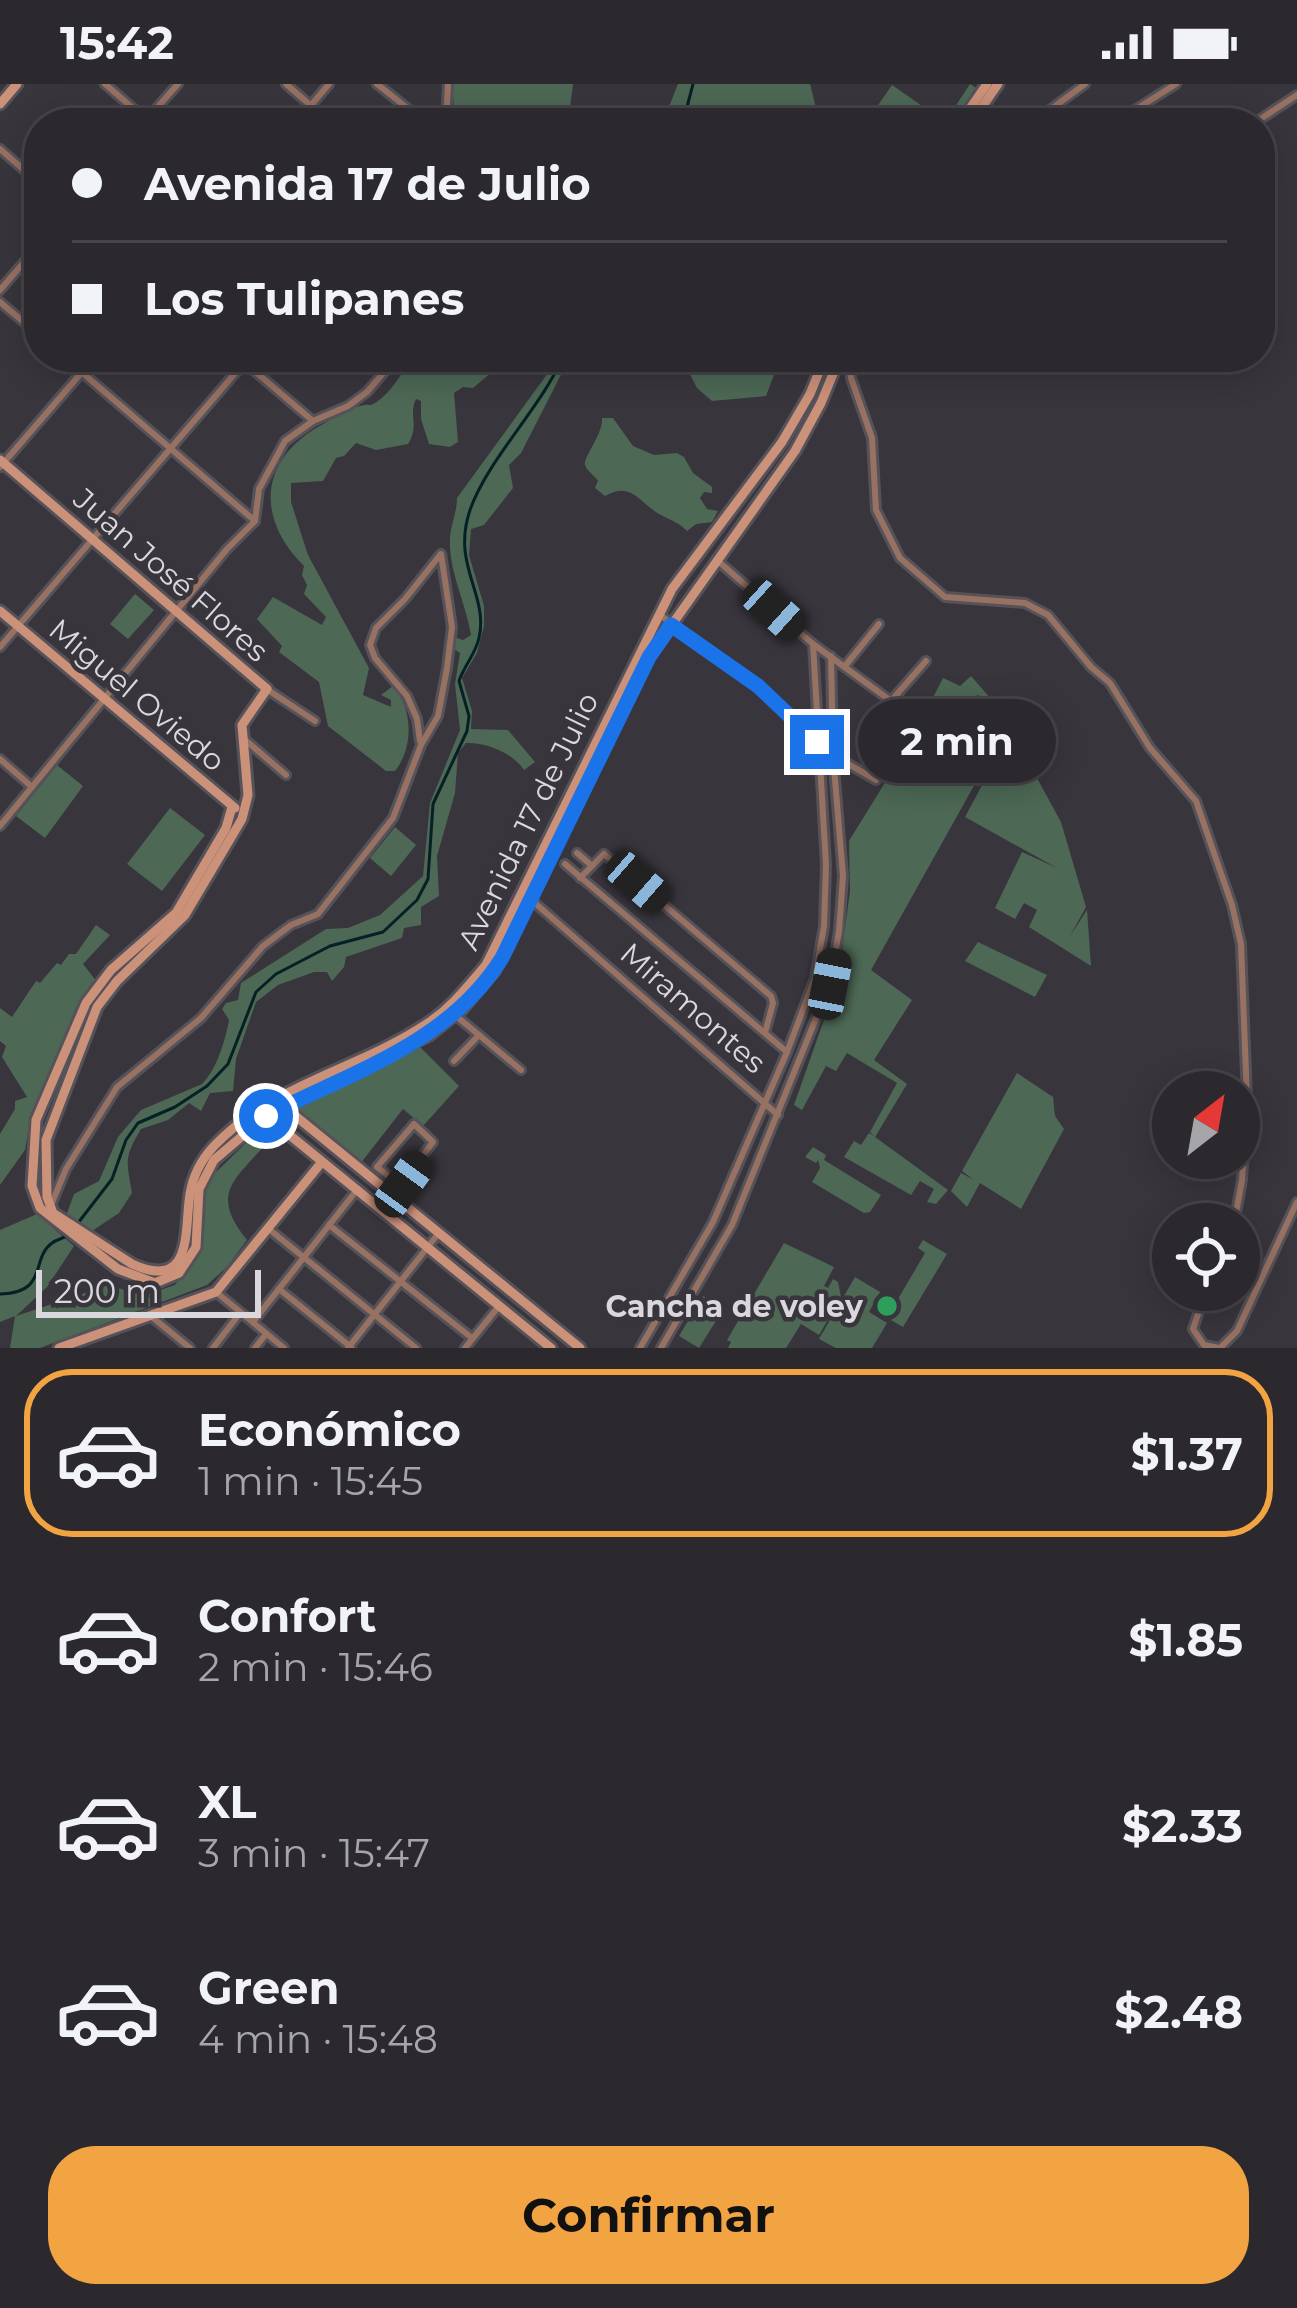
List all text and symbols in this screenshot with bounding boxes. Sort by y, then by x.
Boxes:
text: 15:42 [60,15,174,70]
text: Avenida 17 de Julio [144,156,591,211]
text: Los Tulipanes [144,271,464,326]
street label: Juan José Flores [65,480,276,670]
car [735,573,813,647]
street label: Miguel Oviedo [42,611,232,779]
street label: Avenida 17 de Julio [450,686,606,956]
callout: 2 min [859,700,1057,784]
route end [790,715,844,769]
text: 2 min [900,717,1014,765]
car [599,845,677,919]
street label: Miramontes [613,935,773,1081]
car [805,945,855,1023]
north arrow [1152,1071,1260,1179]
map controls [1152,1071,1260,1311]
route start [239,1089,293,1143]
car [368,1144,440,1224]
button: locate [1152,1203,1260,1311]
scale bar [36,1264,261,1317]
text: 200 m [54,1271,160,1311]
place label: Cancha de voley [605,1288,864,1325]
marker: Cancha de voley [874,1293,900,1319]
icon: car [54,1399,162,1507]
text: Económico [198,1402,461,1457]
text: $1.37 [1131,1426,1243,1481]
text: 1 min · 15:45 [198,1457,423,1505]
icon: car [54,1585,162,1693]
text: Confort [198,1588,377,1643]
text: $1.85 [1128,1612,1243,1667]
text: 2 min · 15:46 [198,1643,433,1691]
icon: car [54,1771,162,1879]
text: XL [198,1774,256,1829]
text: $2.33 [1122,1798,1243,1853]
text: 3 min · 15:47 [198,1829,430,1877]
icon: car [54,1957,162,2065]
text: Green [198,1960,340,2015]
text: $2.48 [1114,1984,1243,2039]
text: 4 min · 15:48 [198,2015,438,2063]
button: Confirmar [48,2146,1249,2284]

